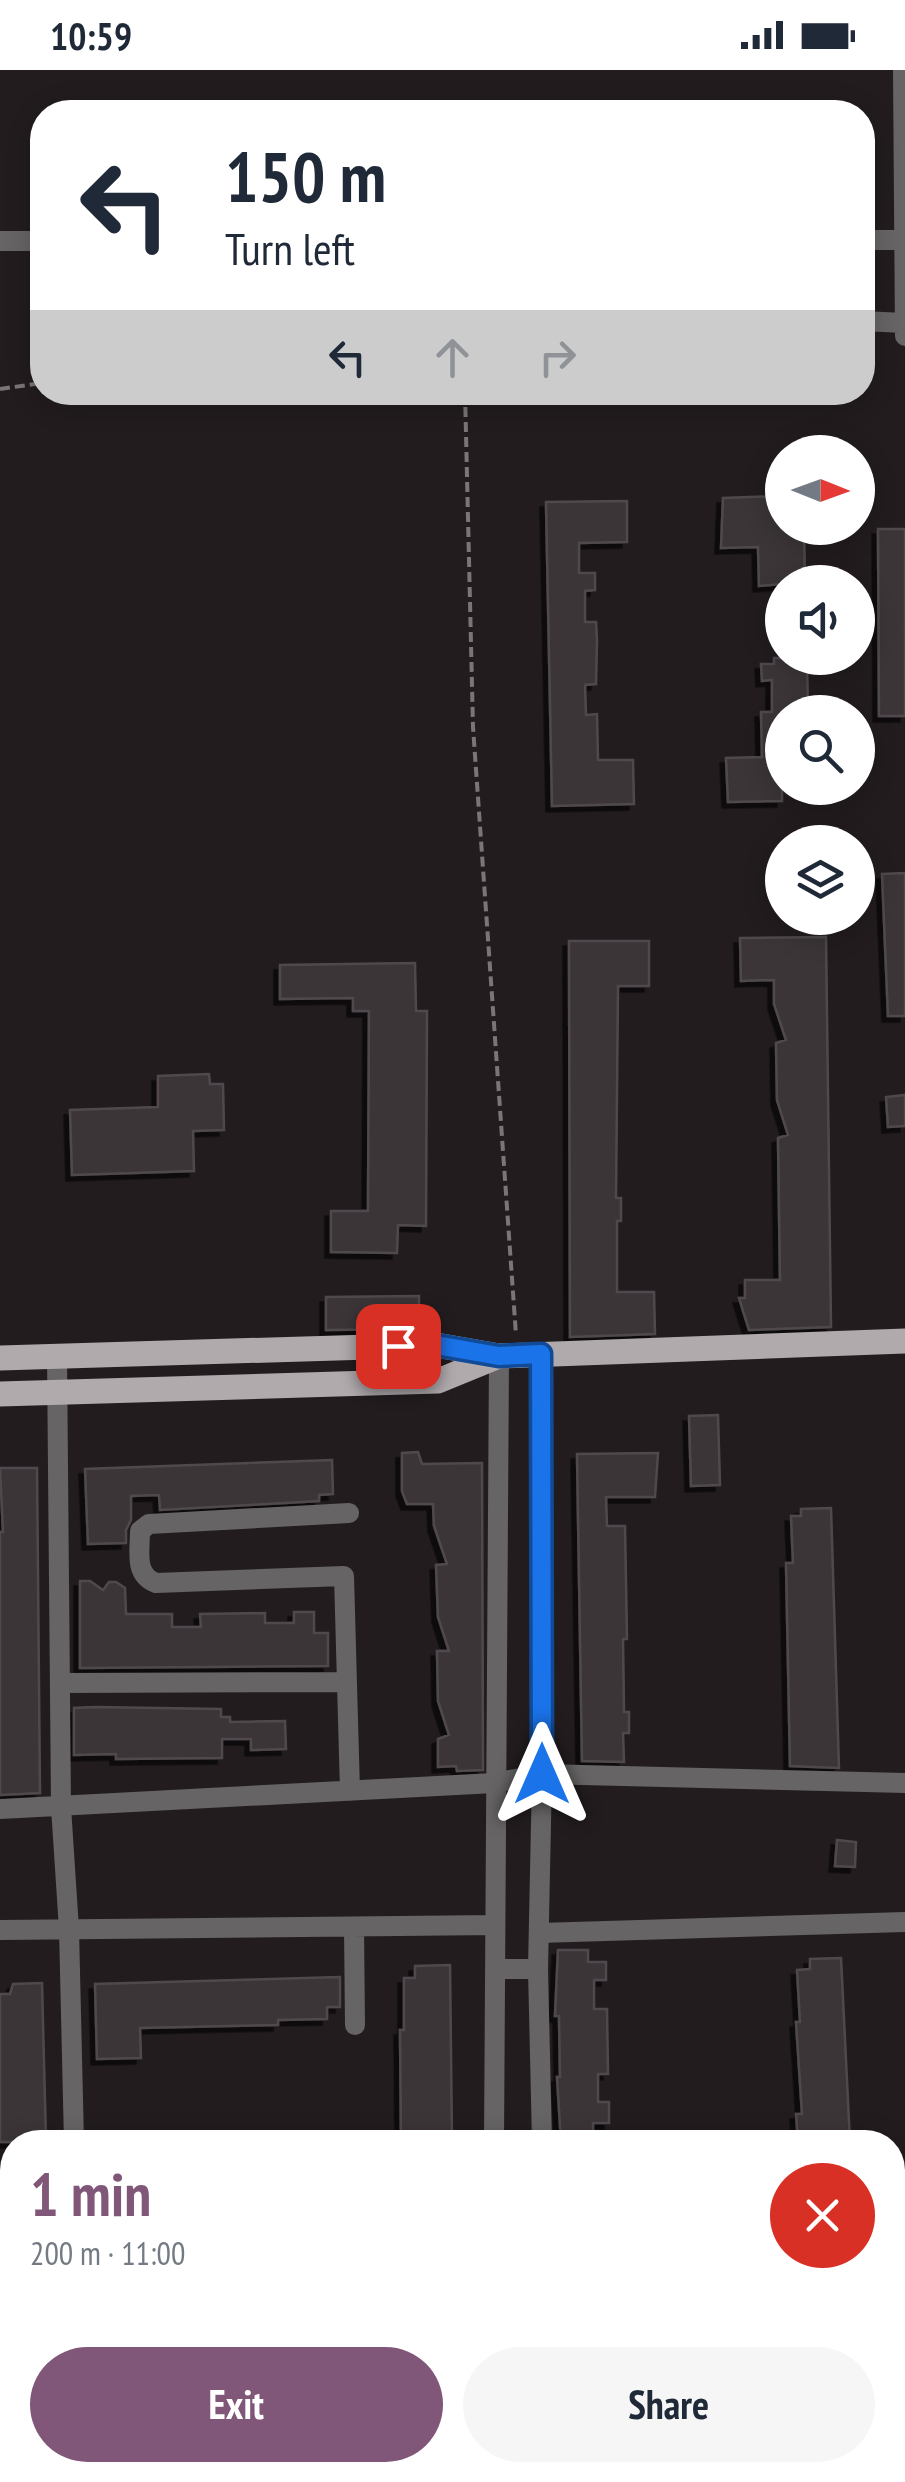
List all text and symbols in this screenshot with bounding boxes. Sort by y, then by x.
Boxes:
text: 10:59 [50,11,132,60]
text: 150 m [225,131,386,221]
icon: left [60,140,190,270]
text: Turn left [225,219,355,277]
icon: left [320,330,375,385]
icon: ahead [425,330,480,385]
icon: right [530,330,585,385]
north arrow [765,435,875,545]
map controls [765,435,875,935]
button: sound [765,565,875,675]
button: search [765,695,875,805]
button: layers [765,825,875,935]
pin [356,1304,441,1389]
icon: arrive [371,1319,426,1374]
position arrow [490,1722,594,1826]
text: 1 min [30,2155,151,2233]
button: close [770,2163,875,2268]
text: 200 m · 11:00 [30,2232,185,2274]
button: Exit [30,2347,443,2462]
button: Share [463,2347,875,2462]

